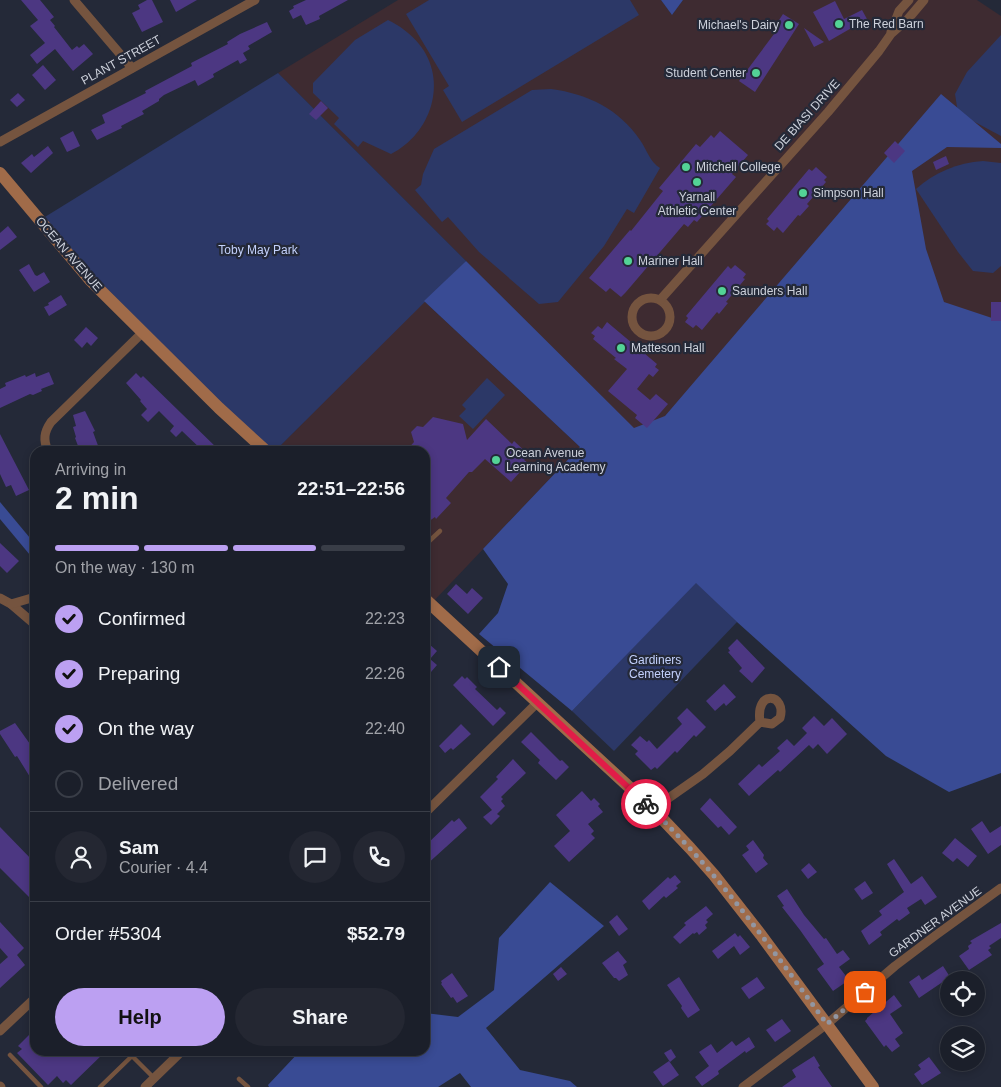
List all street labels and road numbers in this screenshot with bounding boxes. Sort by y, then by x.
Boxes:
street label: PLANT STREET [79,32,164,88]
street label: DE BIASI DRIVE [771,77,843,153]
street label: OCEAN AVENUE [33,214,105,294]
street label: GARDNER AVENUE [886,884,984,960]

